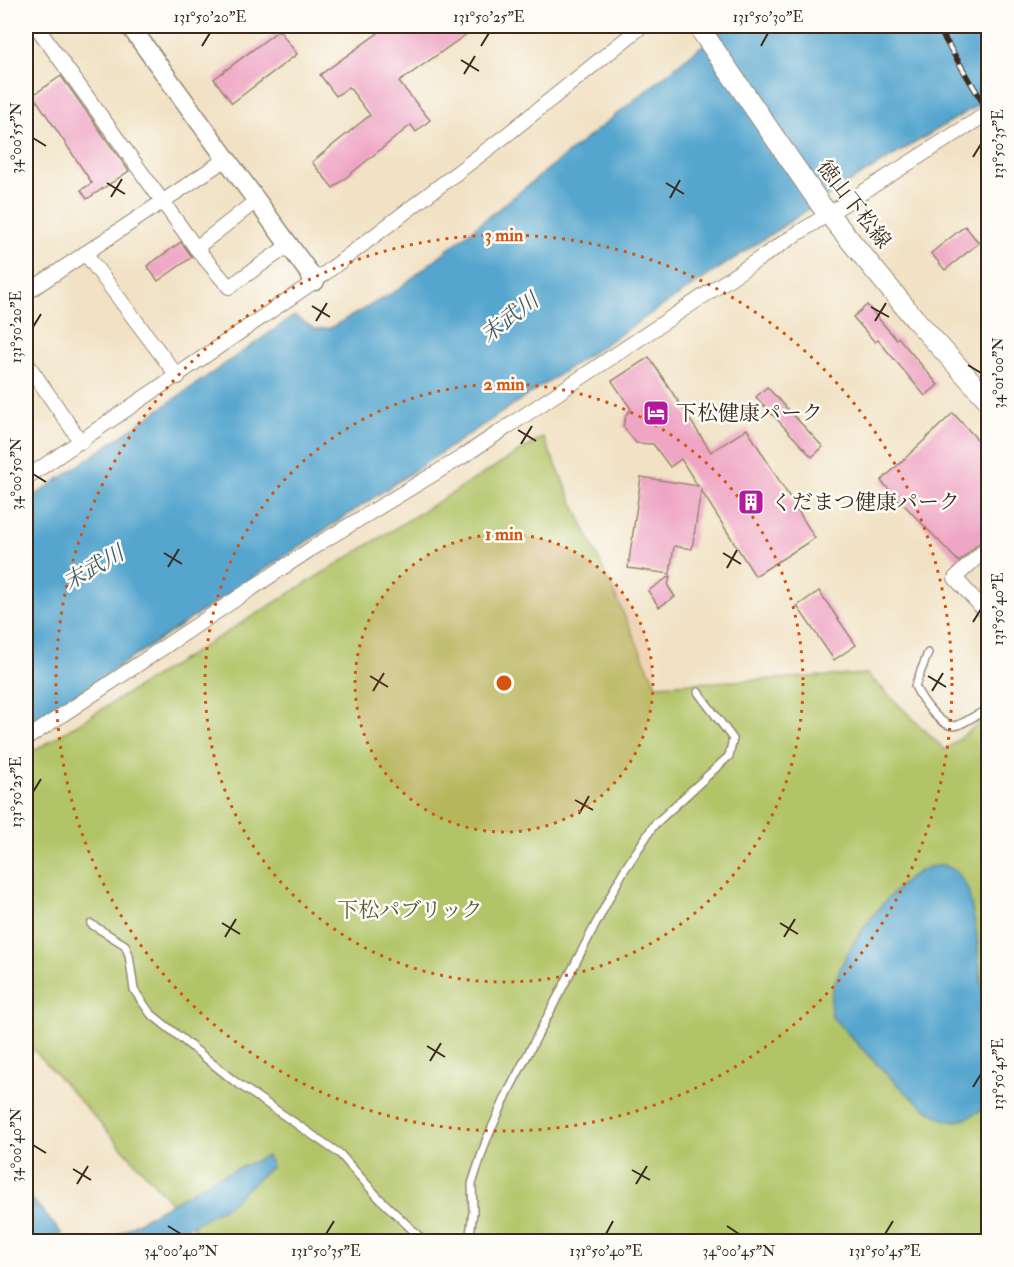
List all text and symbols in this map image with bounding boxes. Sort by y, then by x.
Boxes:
text: 131°50'20"E [174,8,246,27]
text: 131°50'25"E [453,8,525,27]
text: 131°50'30"E [733,8,803,27]
text: 34°00'55"N [7,102,26,174]
text: 131°50'35"E [989,109,1008,179]
street label: 徳山下松線 [811,155,897,254]
text: 3 min [485,224,524,247]
water label: 末武川 [475,286,546,349]
text: 131°50'20"E [7,291,26,363]
text: 34°01'00"N [989,337,1008,409]
text: 2 min [484,373,525,396]
hotel icon: 下松健康パーク [641,398,671,428]
place label: 下松健康パーク [676,400,823,427]
text: 34°00'50"N [7,437,26,510]
building icon: くだまつ健康パーク [736,487,766,517]
place label: くだまつ健康パーク [771,489,960,516]
text: 1 min [485,523,524,546]
water label: 末武川 [58,538,131,596]
text: 131°50'40"E [989,572,1008,645]
centre of rings [494,673,514,693]
text: 131°50'25"E [7,756,26,828]
park label: 下松パブリック [337,897,483,924]
text: 131°50'45"E [989,1038,1008,1110]
text: 34°00'40"N [7,1107,26,1182]
text: 34°00'40"N [144,1242,219,1261]
text: 131°50'35"E [291,1242,361,1261]
text: 131°50'40"E [570,1242,643,1261]
text: 34°00'45"N [703,1242,776,1261]
text: 131°50'45"E [849,1242,921,1261]

